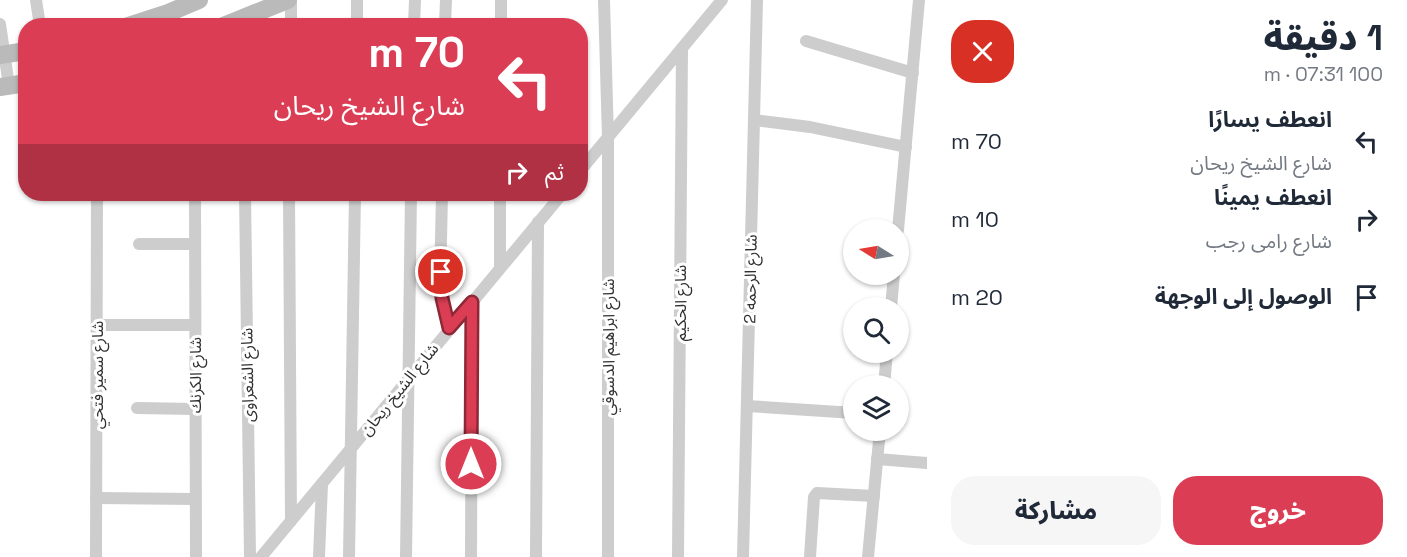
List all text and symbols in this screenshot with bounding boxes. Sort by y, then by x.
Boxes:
text: 1 دقيقة [1264,15,1383,61]
button: close [951,20,1014,83]
text: 70 m [368,26,465,79]
icon: left [486,42,564,120]
text: 100 m · 07:31 [1264,61,1383,87]
text: شارع الشيخ ريحان [274,88,465,123]
text: انعطف يسارًا [1208,105,1332,133]
icon: left [1350,125,1383,158]
text: 70 m [951,127,1002,155]
text: شارع الشيخ ريحان [1190,150,1332,176]
icon: right [500,156,533,189]
text: ثم [545,158,564,186]
text: انعطف يمينًا [1214,183,1332,211]
icon: right [1350,203,1383,236]
text: 10 m [951,205,999,233]
north arrow [843,219,909,285]
map controls [843,219,909,441]
text: شارع رامى رجب [1206,228,1332,254]
street label: شارع الرحمه 2 [739,234,764,324]
pin [415,246,466,297]
icon: arrive [424,255,457,288]
street label: شارع الحكيم [670,265,693,341]
street label: شارع ابراهيم الدسوقي [598,279,621,415]
icon: arrive [1350,281,1383,314]
text: الوصول إلى الوجهة [1155,282,1332,310]
text: 20 m [951,283,1003,311]
button: search [843,297,909,363]
street label: شارع سمير فتحي [87,321,110,429]
street label: شارع الشعراوى [236,328,261,422]
street label: شارع الكرنك [185,337,208,413]
street label: شارع الشيخ ريحان [356,339,445,441]
button: layers [843,375,909,441]
position arrow [439,432,503,496]
button: مشاركة [951,476,1161,545]
button: خروج [1173,476,1383,545]

